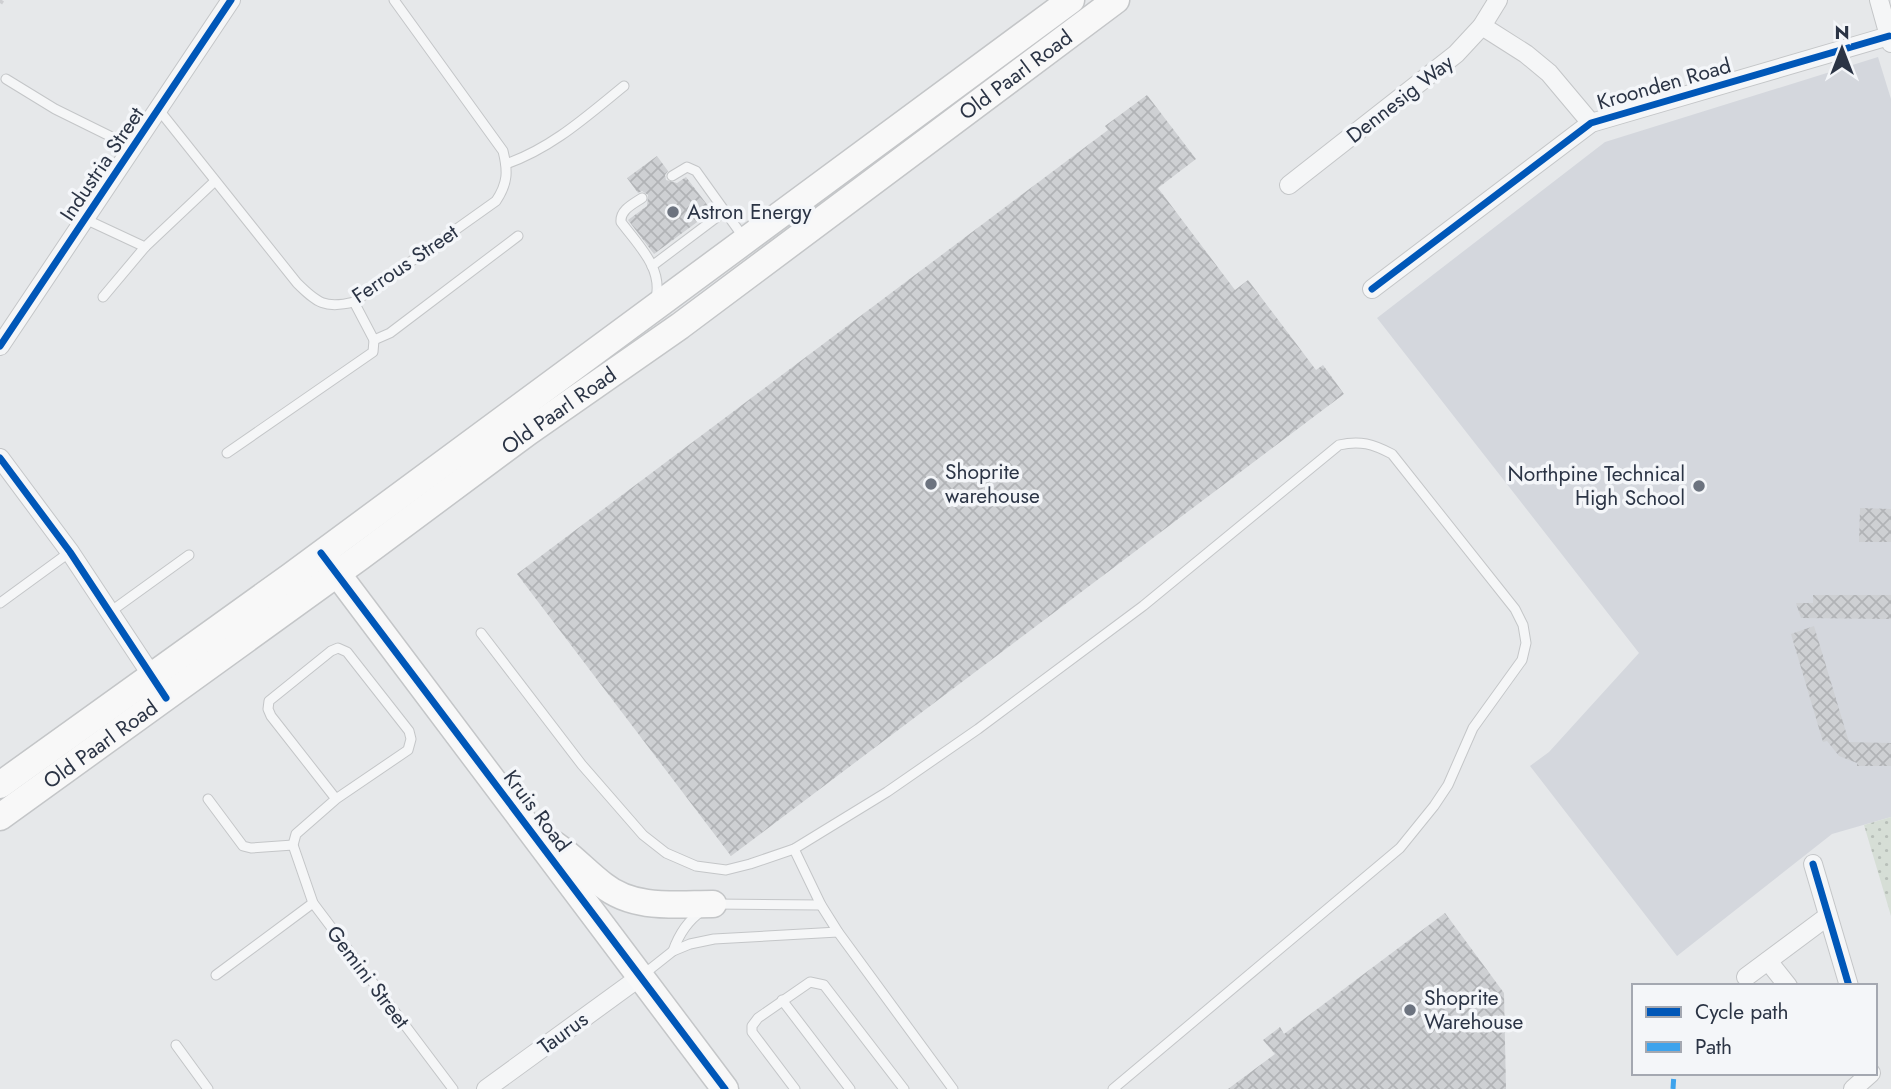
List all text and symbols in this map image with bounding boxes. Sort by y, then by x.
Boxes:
north arrow [1807,14,1877,84]
text: N [1834,19,1850,46]
street label: Old Paarl Road [953,23,1079,127]
street label: Dennesig Way [1340,47,1460,150]
street label: Kroonden Road [1593,51,1735,117]
street label: Industria Street [53,101,151,227]
place label: Astron Energy [687,197,812,227]
marker: Astron Energy [665,204,681,220]
street label: Ferrous Street [346,217,464,311]
street label: Old Paarl Road [495,360,623,462]
place label: Shoprite warehouse [945,457,1040,511]
place label: Northpine Technical High School [1507,459,1685,513]
marker: Shoprite warehouse [923,476,939,492]
marker: Northpine Technical High School [1691,478,1707,494]
street label: Old Paarl Road [37,693,164,796]
street label: Kruis Road [496,764,578,858]
street label: Gemini Street [319,919,417,1035]
place label: Shoprite Warehouse [1424,983,1523,1037]
legend [1632,984,1877,1075]
text: Cycle path [1695,997,1788,1027]
marker: Shoprite Warehouse [1402,1002,1418,1018]
street label: Taurus [532,1005,594,1061]
text: Path [1695,1032,1732,1062]

